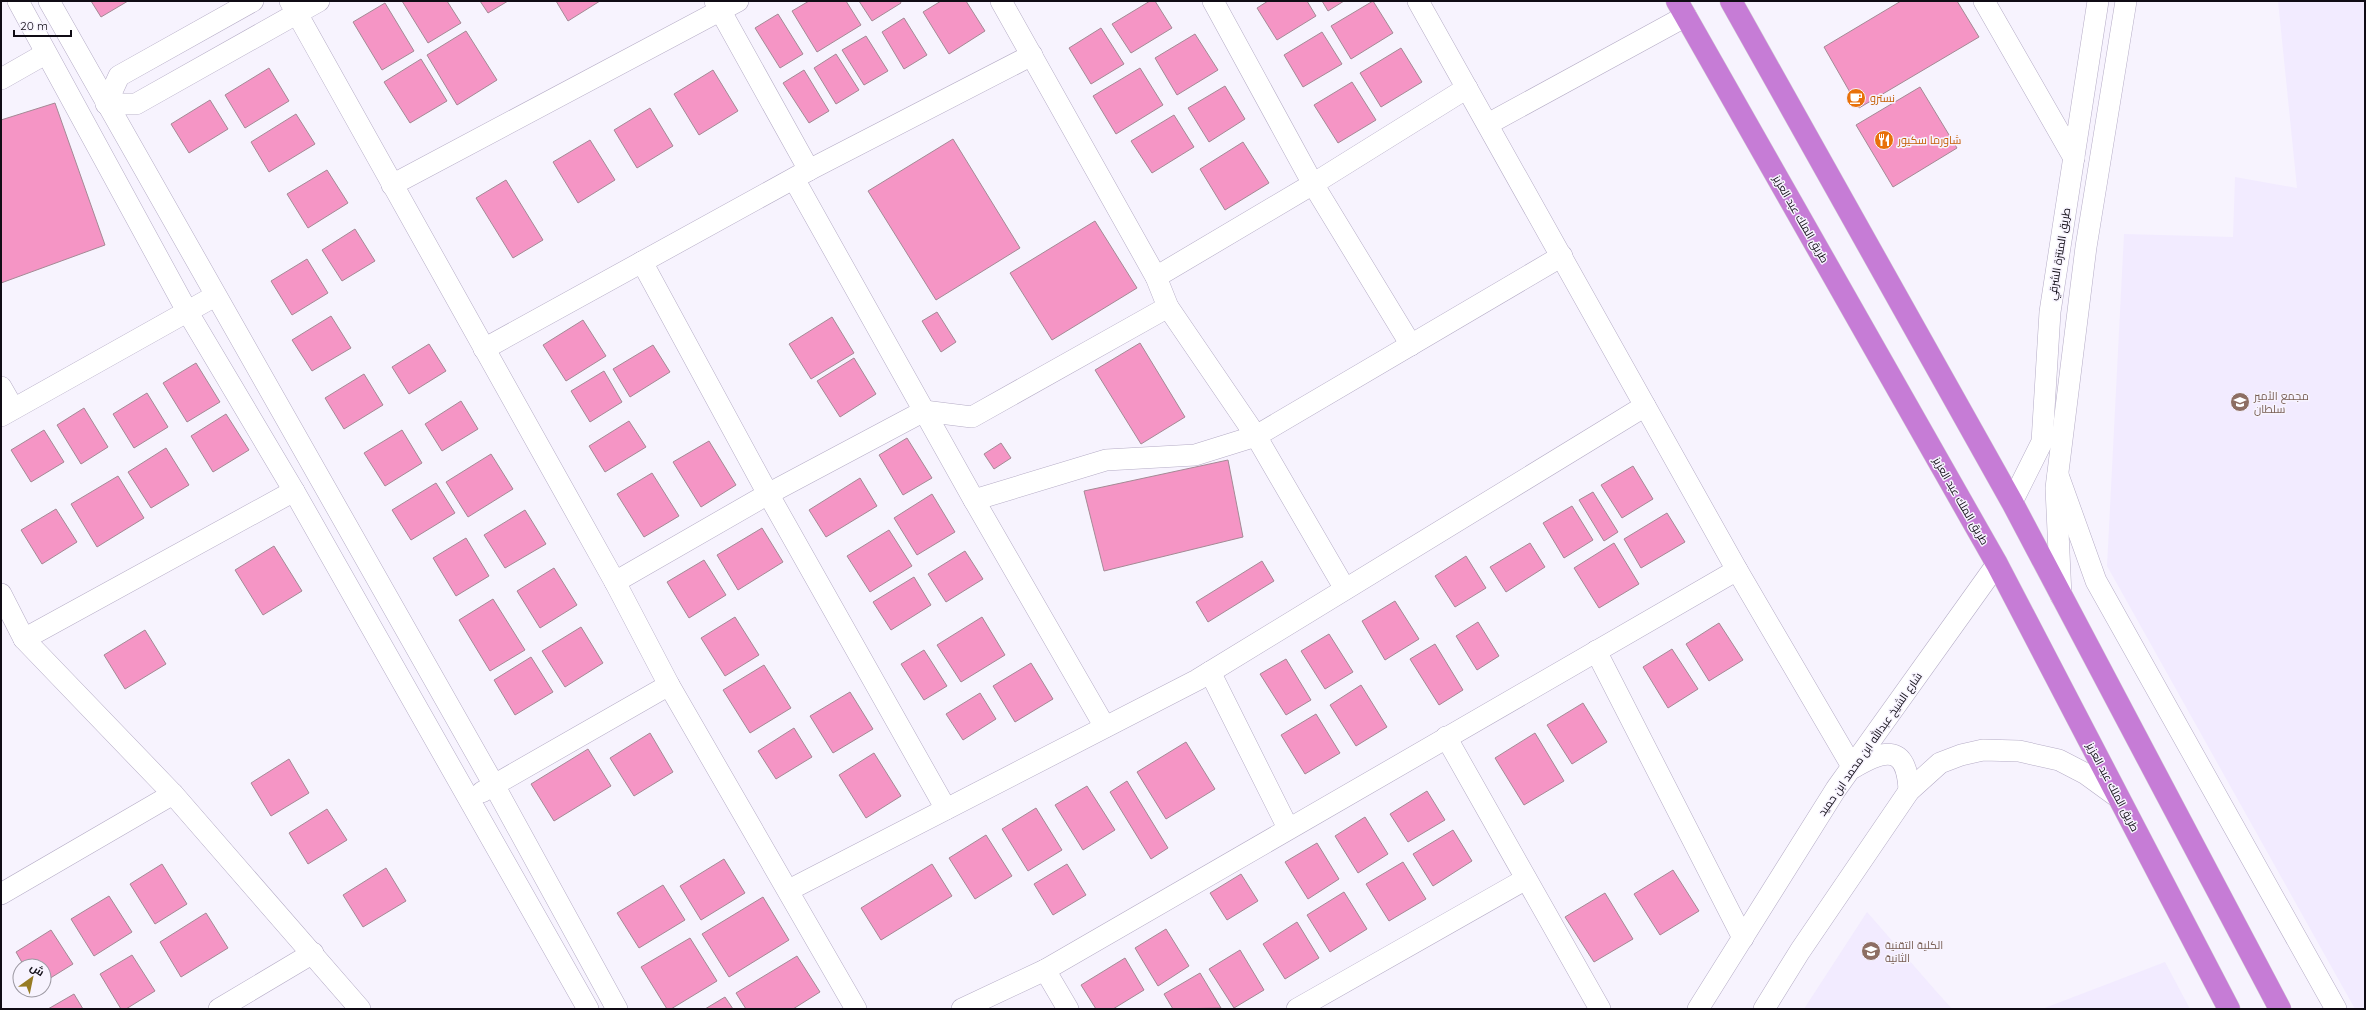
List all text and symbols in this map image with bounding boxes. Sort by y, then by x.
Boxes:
scale bar [14,12,71,38]
text: 20 m [20,18,48,33]
cafe icon: نسترو [1845,87,1867,109]
place label: نسترو [1870,91,1895,105]
restaurant icon: شاورما سكيور [1873,129,1895,151]
place label: شاورما سكيور [1897,133,1961,147]
street label: طريق الملك عبد العزيز [1770,172,1832,265]
street label: طريق المنتزة الشرقي [2045,207,2075,302]
place label: مجمع الأمير سلطان [2253,389,2309,416]
school or university icon: مجمع الأمير سلطان [2229,391,2251,413]
street label: طريق الملك عبد العزيز [1930,454,1992,547]
street label: شارع الشيخ عبدالله ابن محمد ابن حميد [1814,669,1926,819]
street label: طريق الملك عبد العزيز [2083,739,2142,834]
place label: الكلية التقنية الثانية [1885,938,1943,965]
school or university icon: الكلية التقنية الثانية [1860,940,1882,962]
north arrow [12,958,52,998]
text: ش [28,960,47,979]

